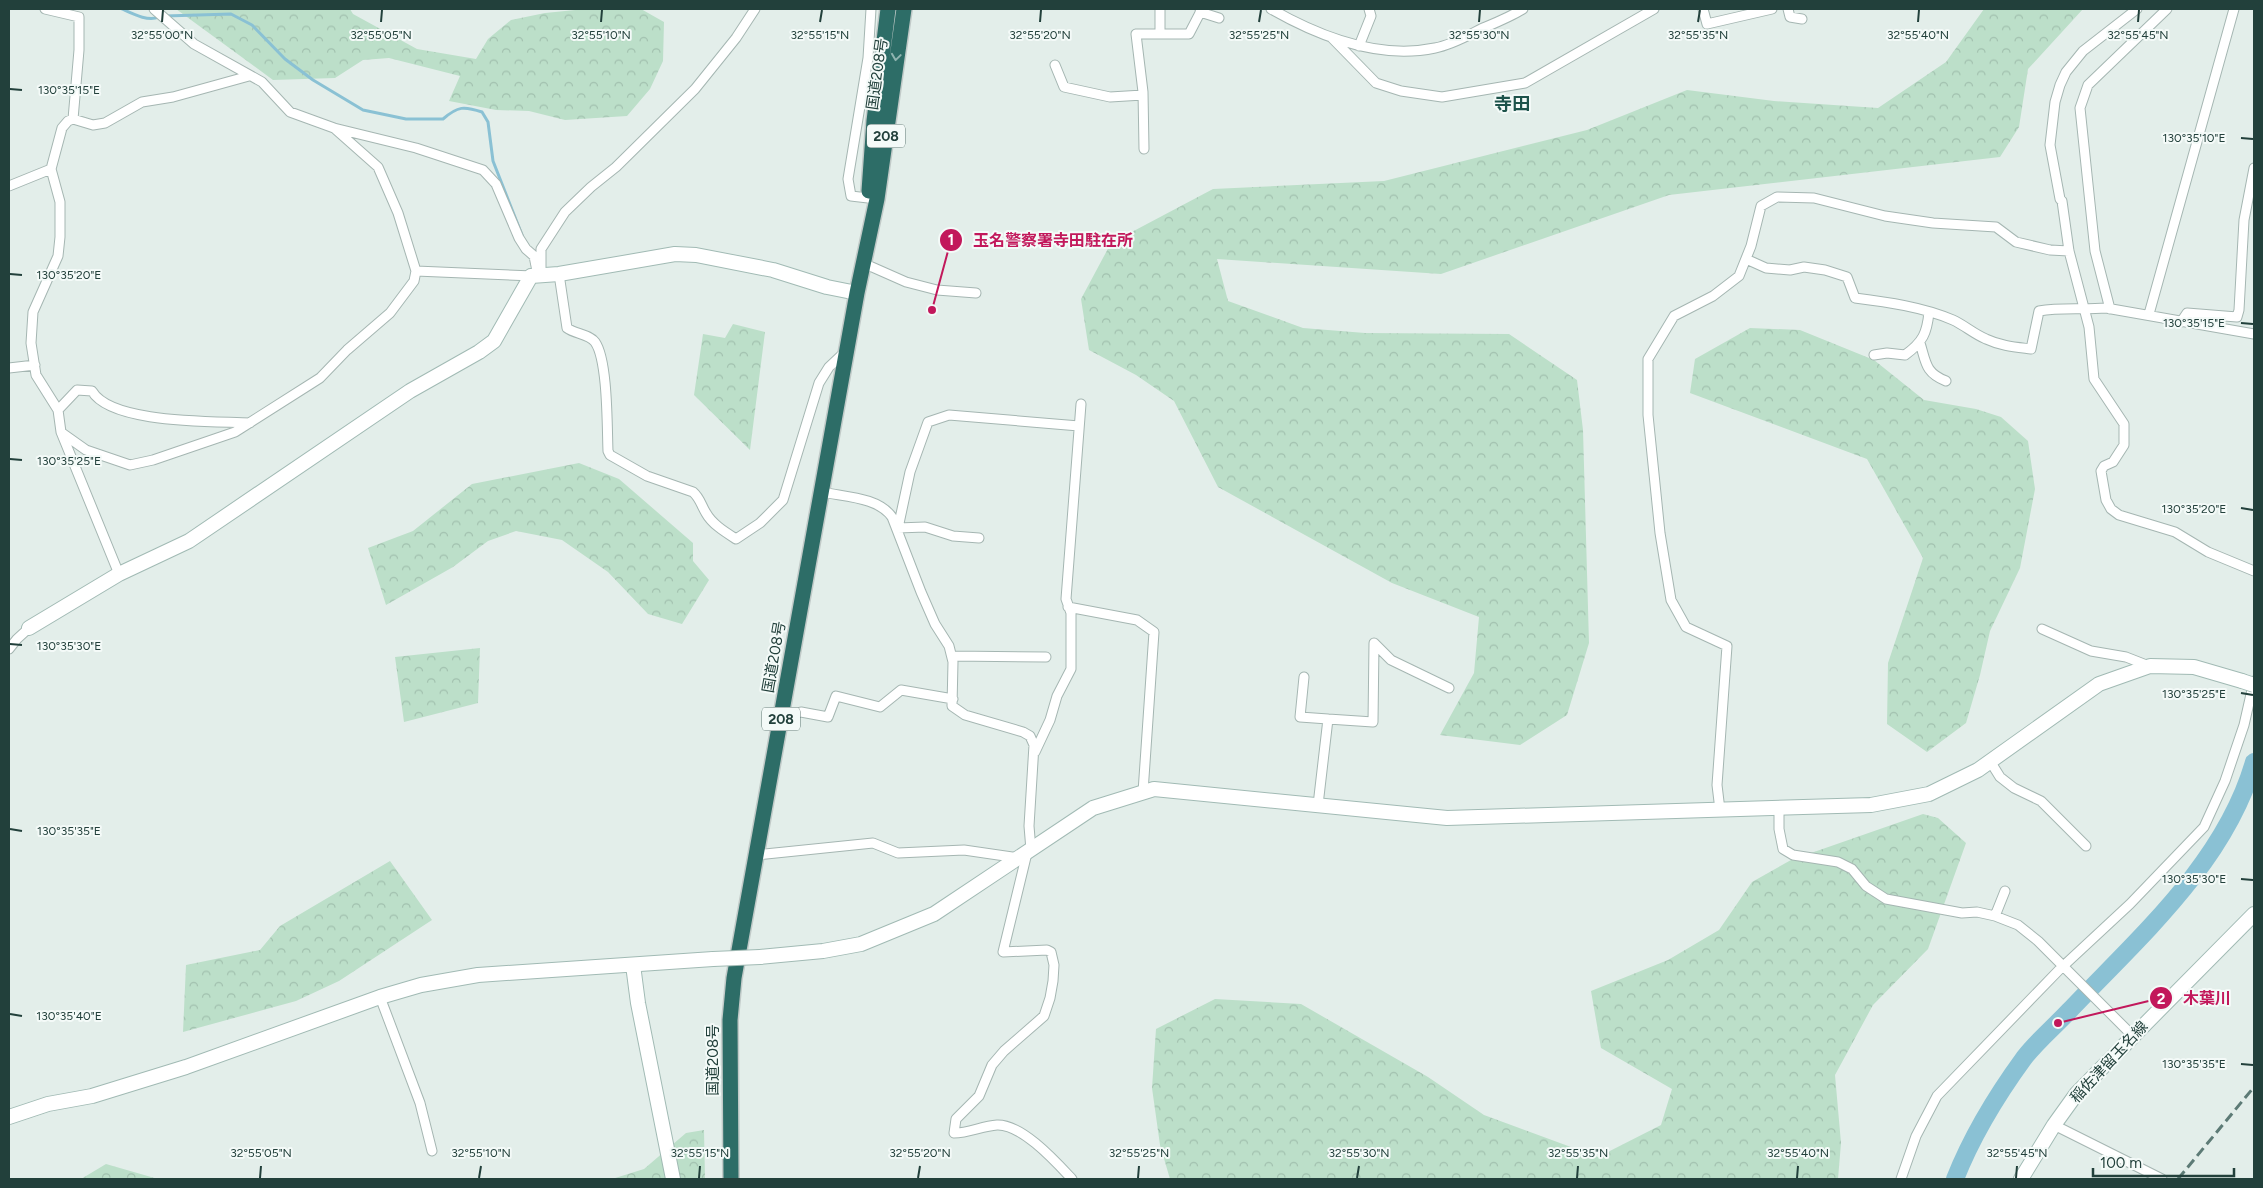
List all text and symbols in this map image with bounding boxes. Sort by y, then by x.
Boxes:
text: 32°55'00"N [131,28,193,42]
text: 32°55'05"N [350,28,412,42]
text: 32°55'10"N [571,28,631,42]
text: 32°55'15"N [791,28,849,42]
text: 32°55'20"N [1009,28,1071,42]
text: 32°55'25"N [1229,28,1289,42]
text: 32°55'30"N [1448,28,1510,42]
text: 32°55'35"N [1668,28,1728,42]
text: 32°55'40"N [1887,28,1949,42]
text: 32°55'45"N [2107,28,2169,42]
street label: 国道208号 [863,37,891,111]
one-way arrow [891,53,902,61]
text: 130°35'15"E [38,83,100,97]
district label: 寺田 [1494,93,1530,115]
road number: 208 [867,124,905,148]
text: 130°35'10"E [2162,131,2226,145]
callout: 玉名警察署寺田駐在所 [938,224,1143,255]
text: 1 [948,231,954,249]
text: 玉名警察署寺田駐在所 [973,231,1133,250]
text: 130°35'20"E [37,268,101,282]
text: 130°35'15"E [2163,316,2225,330]
text: 130°35'25"E [37,454,101,468]
text: 130°35'20"E [2162,502,2226,516]
street label: 国道208号 [759,620,789,694]
text: 130°35'30"E [37,639,101,653]
text: 130°35'25"E [2162,687,2226,701]
road number: 208 [762,708,800,731]
text: 130°35'35"E [37,824,101,838]
text: 130°35'30"E [2162,872,2226,886]
callout: 木葉川 [2148,983,2241,1014]
text: 木葉川 [2183,989,2231,1008]
text: 2 [2157,990,2166,1008]
text: 130°35'40"E [36,1009,102,1023]
street label: 稲佐津留玉名線 [2067,1017,2151,1107]
street label: 国道208号 [704,1024,722,1096]
text: 130°35'35"E [2162,1057,2226,1071]
text: 32°55'05"N [230,1146,292,1160]
text: 32°55'10"N [451,1146,511,1160]
text: 32°55'15"N [671,1146,729,1160]
text: 32°55'20"N [889,1146,951,1160]
text: 32°55'25"N [1109,1146,1169,1160]
text: 32°55'30"N [1328,1146,1390,1160]
text: 32°55'35"N [1548,1146,1608,1160]
text: 32°55'40"N [1767,1146,1829,1160]
text: 32°55'45"N [1986,1146,2048,1160]
scale bar [2093,1146,2234,1178]
text: 100 m [2100,1154,2142,1172]

